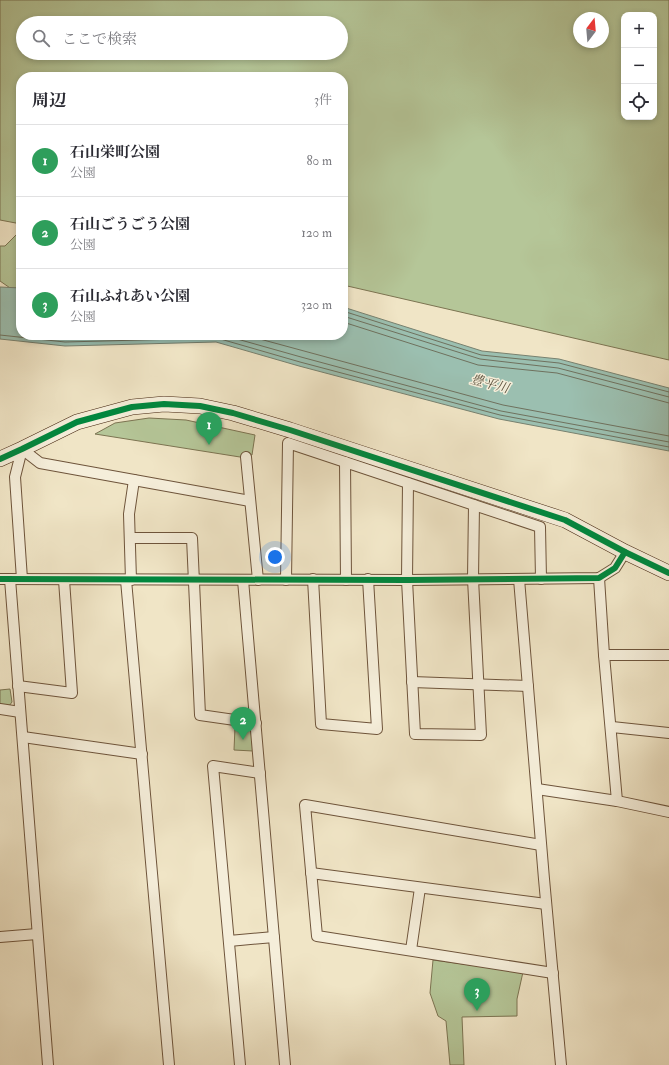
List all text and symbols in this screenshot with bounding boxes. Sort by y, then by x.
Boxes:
north arrow [573,12,609,48]
map controls [621,12,657,120]
button: + [621,12,657,48]
search box [16,16,348,60]
icon: search [30,27,52,49]
text: ここで検索 [62,30,137,49]
button: − [621,48,657,84]
button: locate [621,84,657,120]
text: 周辺 [32,90,66,111]
text: 3件 [314,92,332,108]
text: 石山栄町公園 [70,143,160,162]
text: 1 [43,153,47,169]
text: 80 m [306,153,332,169]
text: 公園 [70,165,96,181]
text: 石山ごうごう公園 [70,215,190,234]
text: 2 [42,225,48,241]
text: 120 m [301,225,332,241]
text: 公園 [70,237,96,253]
text: 石山ふれあい公園 [70,287,190,306]
text: 3 [43,297,48,313]
text: 320 m [301,297,332,313]
text: 公園 [70,309,96,325]
water label: 豊平川 [469,371,513,397]
pin: 1 [196,412,222,445]
your location [265,547,285,567]
pin: 2 [230,707,256,740]
pin: 3 [464,978,490,1011]

